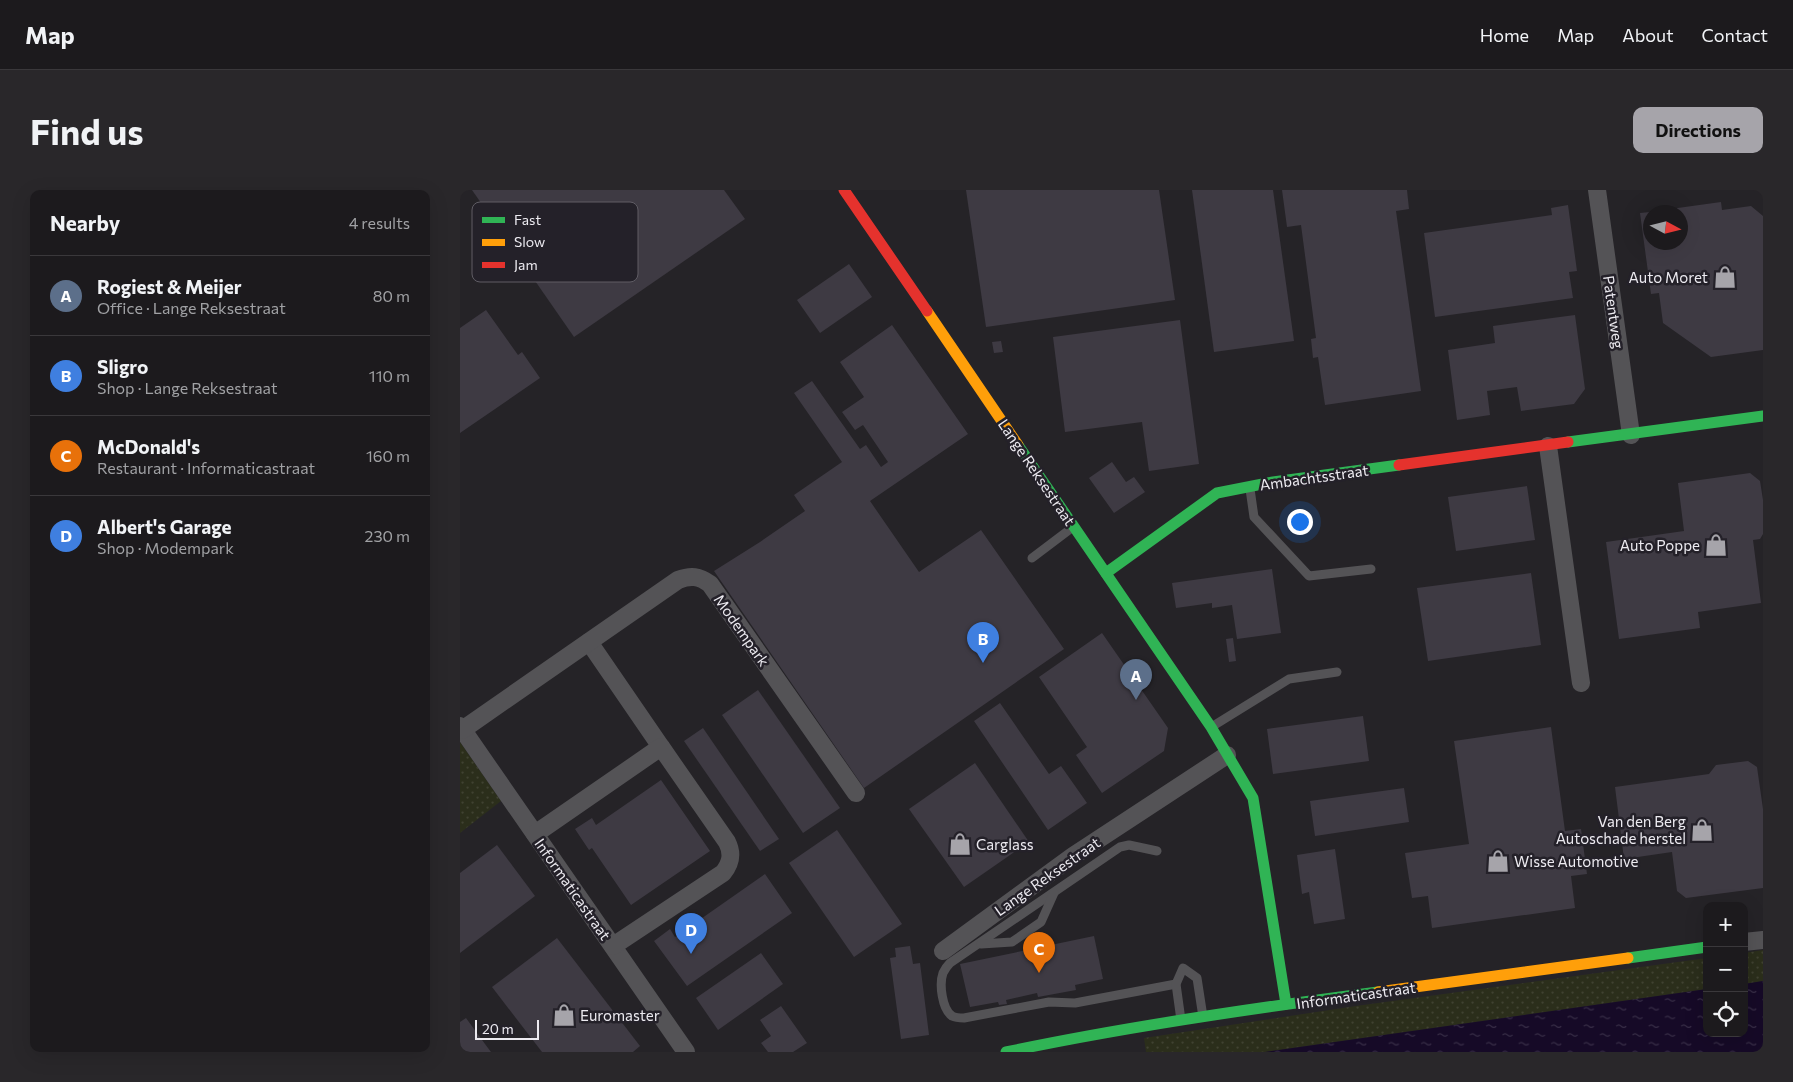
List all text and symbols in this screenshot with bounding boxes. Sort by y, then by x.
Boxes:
text: Map [25,20,75,49]
text: Home [1480,24,1529,46]
text: Map [1557,24,1594,46]
text: About [1622,24,1674,46]
text: Contact [1702,24,1768,46]
button: Directions [1633,107,1763,153]
text: Find us [30,109,144,152]
legend [472,202,638,282]
north arrow [1643,205,1688,250]
text: Nearby [50,210,120,235]
text: Fast [514,211,541,228]
text: 4 results [349,213,410,232]
text: Slow [514,233,545,250]
text: Jam [514,256,538,273]
shop icon: Auto Moret [1712,264,1738,290]
place label: Auto Moret [1629,268,1708,286]
street label: Patentweg [1600,274,1628,350]
text: Rogiest & Meijer [97,275,242,298]
text: A [60,286,72,305]
text: 80 m [373,286,410,305]
text: Office · Lange Reksestraat [97,298,286,317]
text: Sligro [97,355,148,378]
text: B [61,366,71,385]
text: 110 m [369,366,410,385]
text: Shop · Lange Reksestraat [97,378,278,397]
street label: Lange Reksestraat [995,415,1079,529]
text: McDonald's [97,435,200,458]
text: C [61,446,71,465]
text: 160 m [366,446,410,465]
text: Restaurant · Informaticastraat [97,458,315,477]
street label: Ambachtsstraat [1258,460,1370,494]
your location [1287,509,1313,535]
text: Albert's Garage [97,515,232,538]
text: D [60,526,72,545]
text: 230 m [365,526,410,545]
shop icon: Auto Poppe [1703,532,1729,558]
place label: Auto Poppe [1620,536,1700,554]
text: Shop · Modempark [97,538,234,557]
street label: Modempark [711,591,773,669]
pin: B [967,622,999,663]
pin: A [1120,659,1152,700]
place label: Van den Berg Autoschade herstel [1556,812,1686,847]
shop icon: Van den Berg Autoschade herstel [1689,817,1715,843]
shop icon: Carglass [947,831,973,857]
street label: Lange Reksestraat [991,833,1103,919]
street label: Informaticastraat [531,835,615,943]
place label: Carglass [976,835,1034,853]
shop icon: Wisse Automotive [1485,848,1511,874]
place label: Wisse Automotive [1514,852,1639,870]
map controls [1703,902,1748,1037]
button: + [1703,902,1748,947]
pin: D [675,913,707,954]
pin: C [1023,932,1055,973]
button: − [1703,947,1748,992]
street label: Informaticastraat [1295,978,1417,1012]
button: locate [1703,992,1748,1037]
shop icon: Euromaster [551,1002,577,1028]
place label: Euromaster [580,1006,660,1024]
scale bar [475,1017,539,1040]
text: 20 m [482,1020,514,1037]

